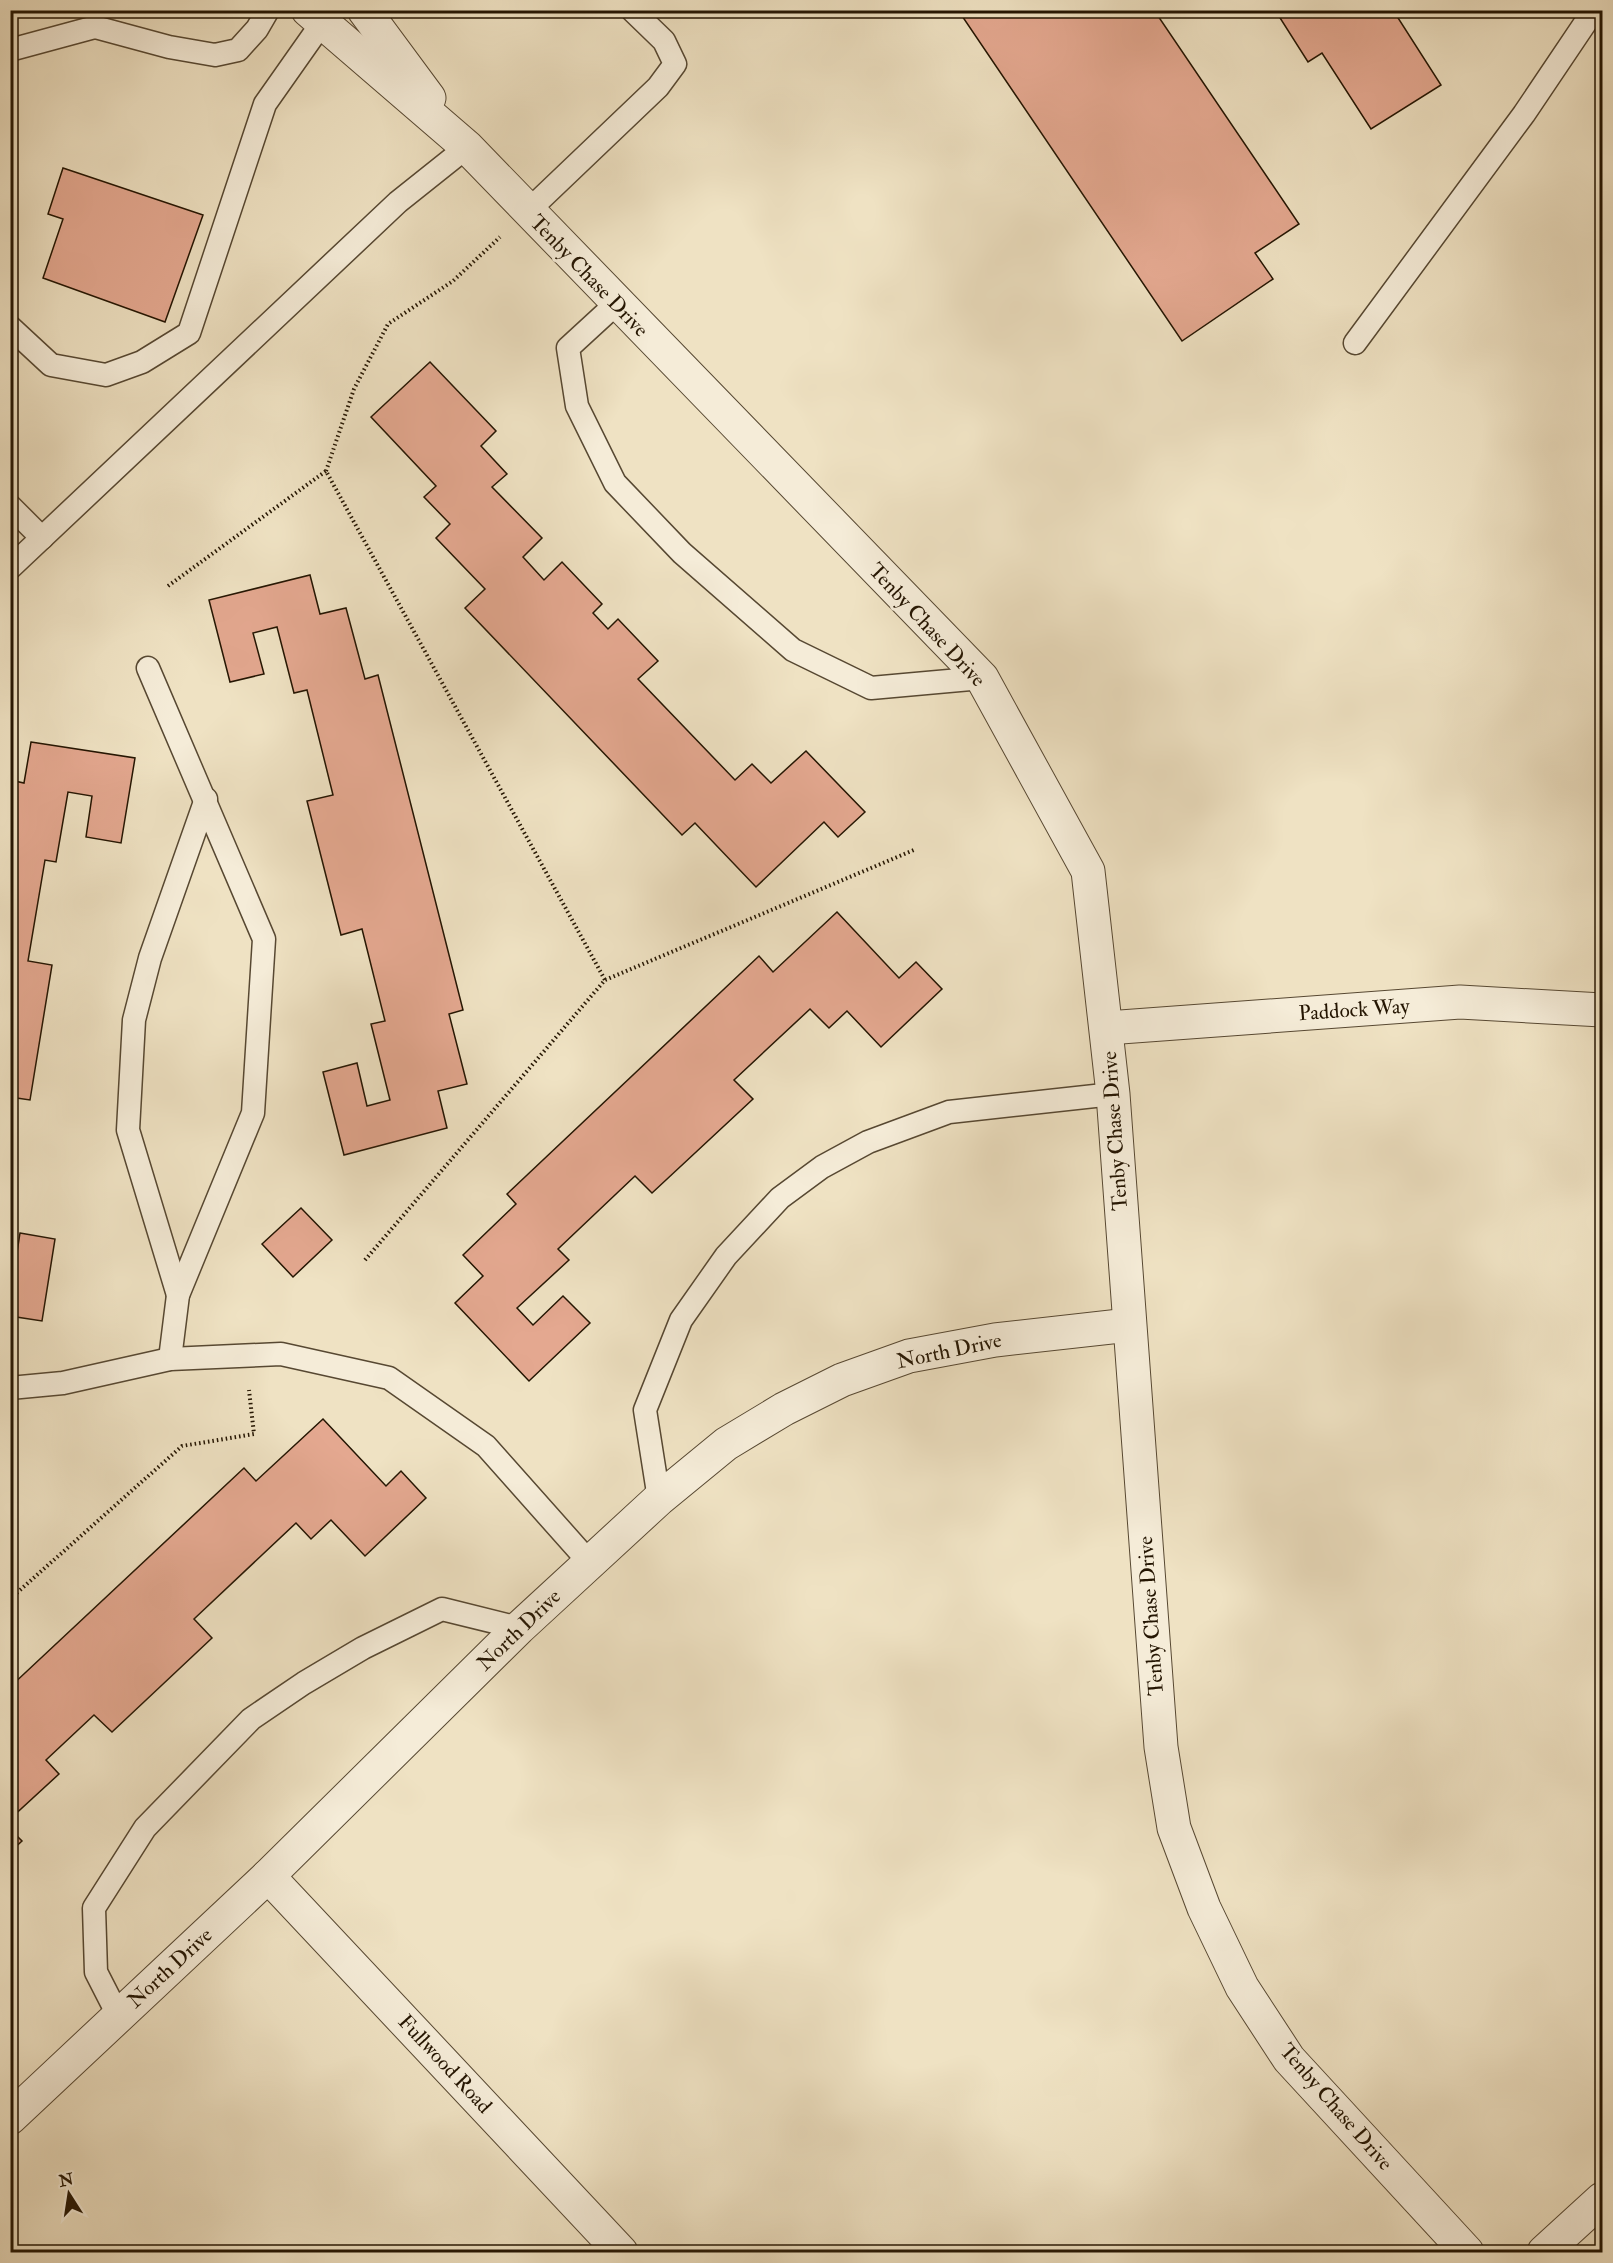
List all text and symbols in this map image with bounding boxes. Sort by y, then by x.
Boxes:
street label: Tenby Chase Drive [524,209,654,343]
street label: Tenby Chase Drive [863,557,992,693]
street label: Paddock Way [1298,993,1411,1027]
street label: Tenby Chase Drive [1096,1050,1134,1212]
street label: North Drive [894,1327,1004,1375]
street label: Tenby Chase Drive [1132,1535,1170,1697]
street label: North Drive [471,1583,567,1677]
street label: North Drive [122,1922,218,2014]
street label: Fullwood Road [392,2009,498,2120]
street label: Tenby Chase Drive [1273,2038,1399,2176]
north arrow [39,2164,99,2224]
text: N [56,2169,76,2192]

